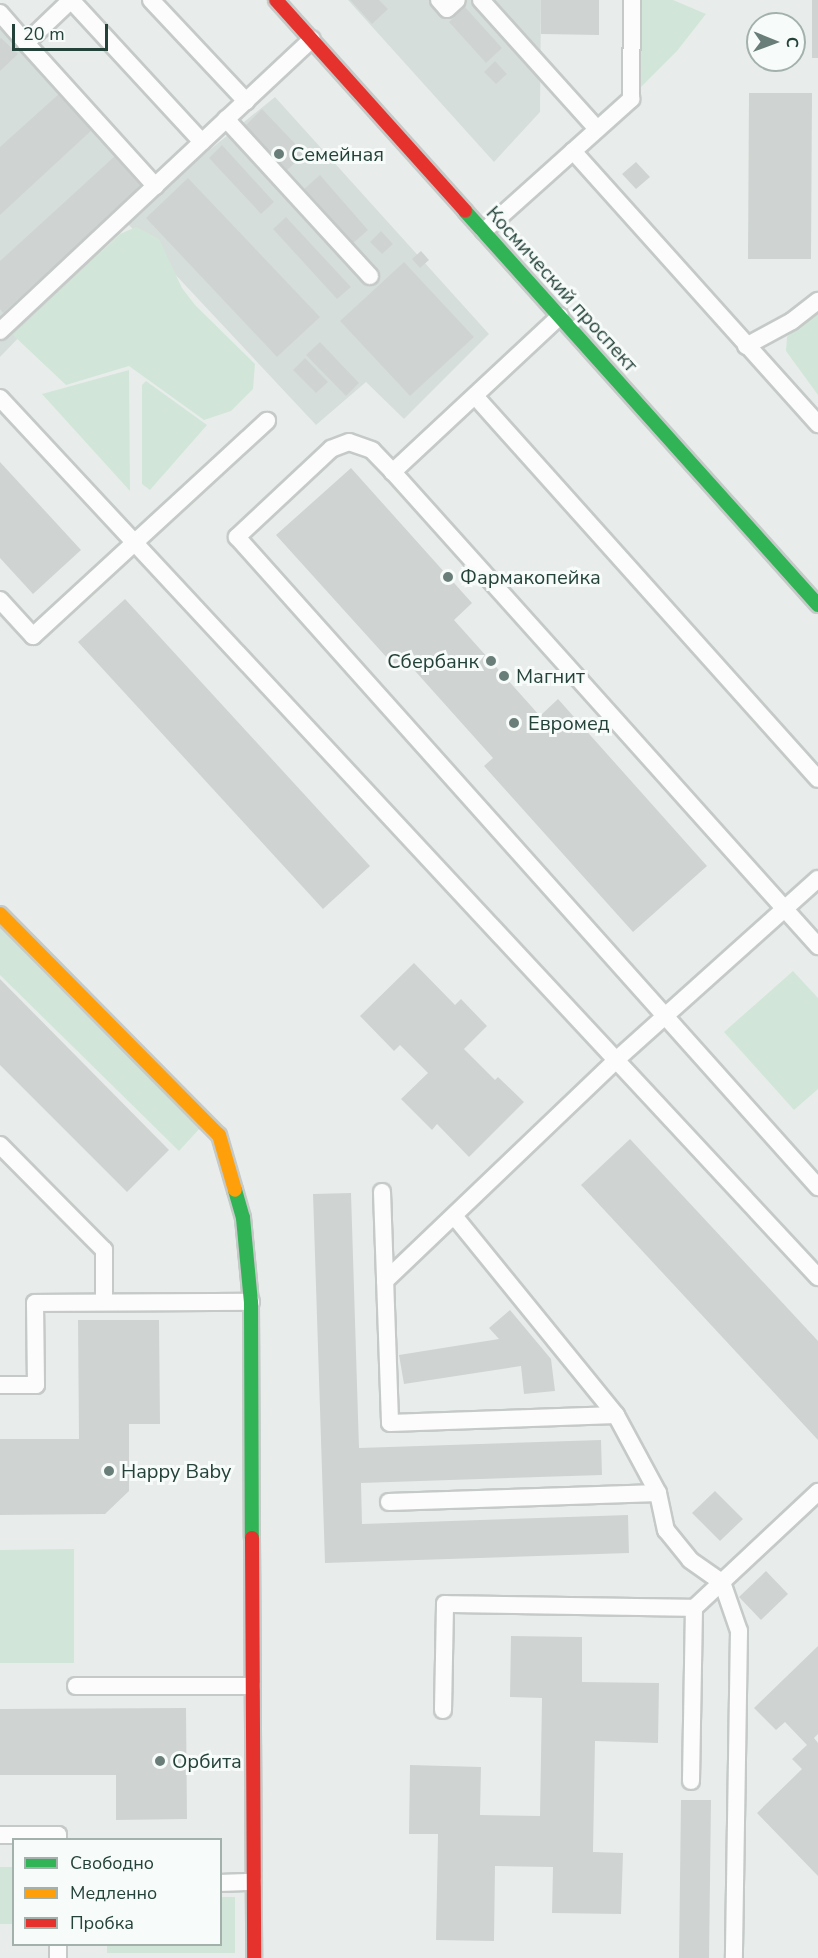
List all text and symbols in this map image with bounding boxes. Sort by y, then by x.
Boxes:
scale bar [15,12,111,50]
north arrow [746,12,806,72]
text: 20 m [23,22,65,46]
text: С [781,37,803,48]
place label: Семейная [291,142,384,166]
marker: Семейная [272,147,286,161]
street label: Космический проспект [481,201,643,377]
place label: Фармакопейка [460,565,601,589]
marker: Фармакопейка [441,570,455,584]
place label: Сбербанк [387,649,479,673]
marker: Сбербанк [484,654,498,668]
place label: Магнит [516,664,585,688]
marker: Магнит [497,669,511,683]
place label: Евромед [528,711,610,735]
marker: Евромед [505,714,523,732]
place label: Happy Baby [121,1459,231,1483]
marker: Happy Baby [102,1464,116,1478]
place label: Орбита [172,1749,242,1773]
marker: Орбита [153,1754,167,1768]
legend [12,1838,222,1946]
text: Свободно [70,1851,154,1875]
text: Медленно [70,1881,157,1905]
text: Пробка [70,1911,134,1935]

